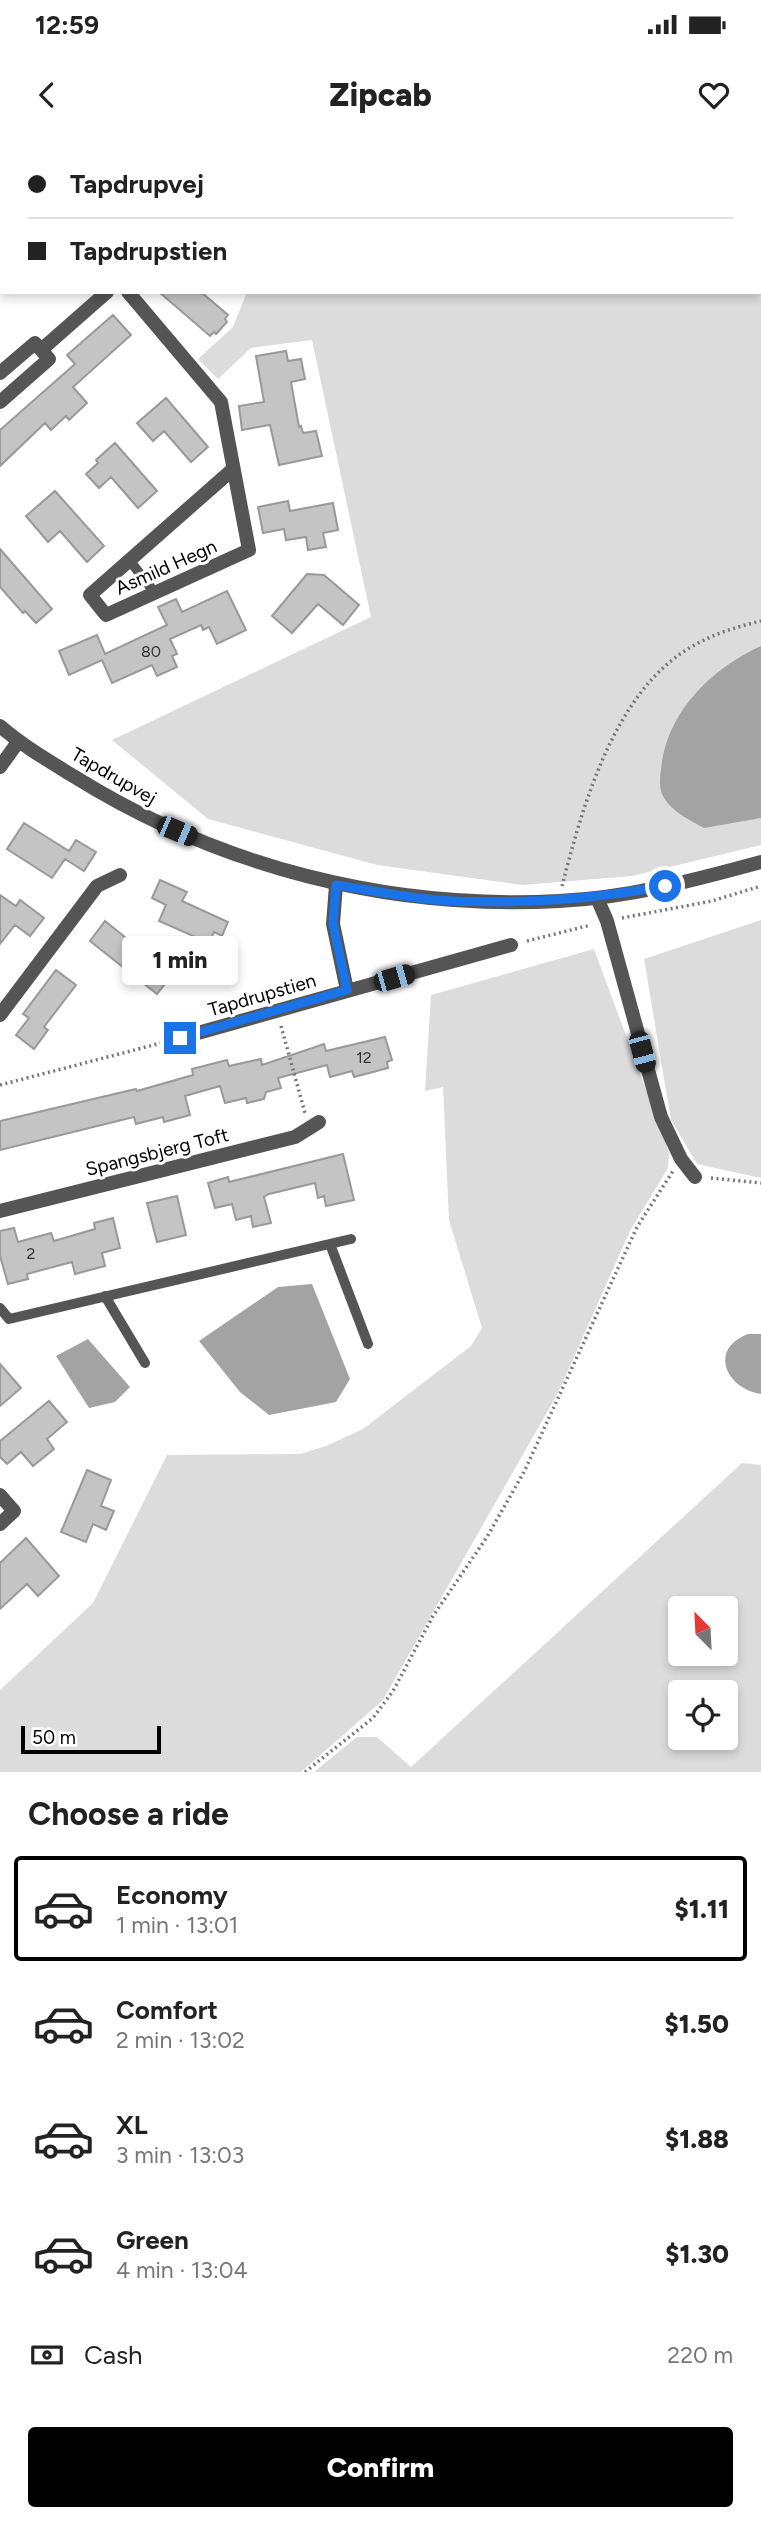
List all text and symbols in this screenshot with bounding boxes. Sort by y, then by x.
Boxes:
text: 12:59 [35,9,99,41]
icon: back [28,76,66,114]
text: Zipcab [329,76,432,114]
icon: heart [695,76,733,114]
text: Tapdrupvej [70,168,204,200]
text: Tapdrupstien [70,235,227,267]
street label: Asmild Hegn [112,534,220,600]
house number: 80 [141,642,161,661]
street label: Tapdrupvej [67,742,161,810]
car [154,813,201,849]
route start [649,870,681,902]
callout: 1 min [122,936,238,986]
text: 1 min [153,946,207,974]
car [371,962,418,994]
street label: Tapdrupstien [205,969,319,1021]
route end [164,1022,196,1054]
car [627,1029,658,1075]
house number: 12 [356,1048,372,1067]
street label: Spangsbjerg Toft [83,1123,231,1181]
house number: 2 [27,1244,35,1263]
north arrow [668,1596,738,1666]
map controls [668,1596,738,1750]
button: locate [668,1680,738,1750]
scale bar [21,1723,161,1755]
text: 50 m [32,1726,76,1749]
text: Choose a ride [28,1795,229,1833]
icon: car [32,1877,95,1940]
text: Economy [116,1879,228,1911]
text: $1.11 [675,1893,729,1925]
text: 1 min · 13:01 [116,1911,238,1939]
icon: car [32,1992,95,2055]
text: Comfort [116,1994,218,2026]
text: $1.50 [665,2008,729,2040]
text: 2 min · 13:02 [116,2026,245,2054]
icon: car [32,2107,95,2170]
text: XL [116,2109,148,2141]
text: $1.88 [665,2123,729,2155]
text: 3 min · 13:03 [116,2141,244,2169]
icon: car [32,2222,95,2285]
text: Green [116,2224,189,2256]
text: $1.30 [665,2238,729,2270]
text: 4 min · 13:04 [116,2256,248,2284]
icon: cash [28,2336,66,2374]
text: Cash [84,2339,143,2371]
text: 220 m [667,2341,733,2369]
button: Confirm [28,2427,733,2507]

